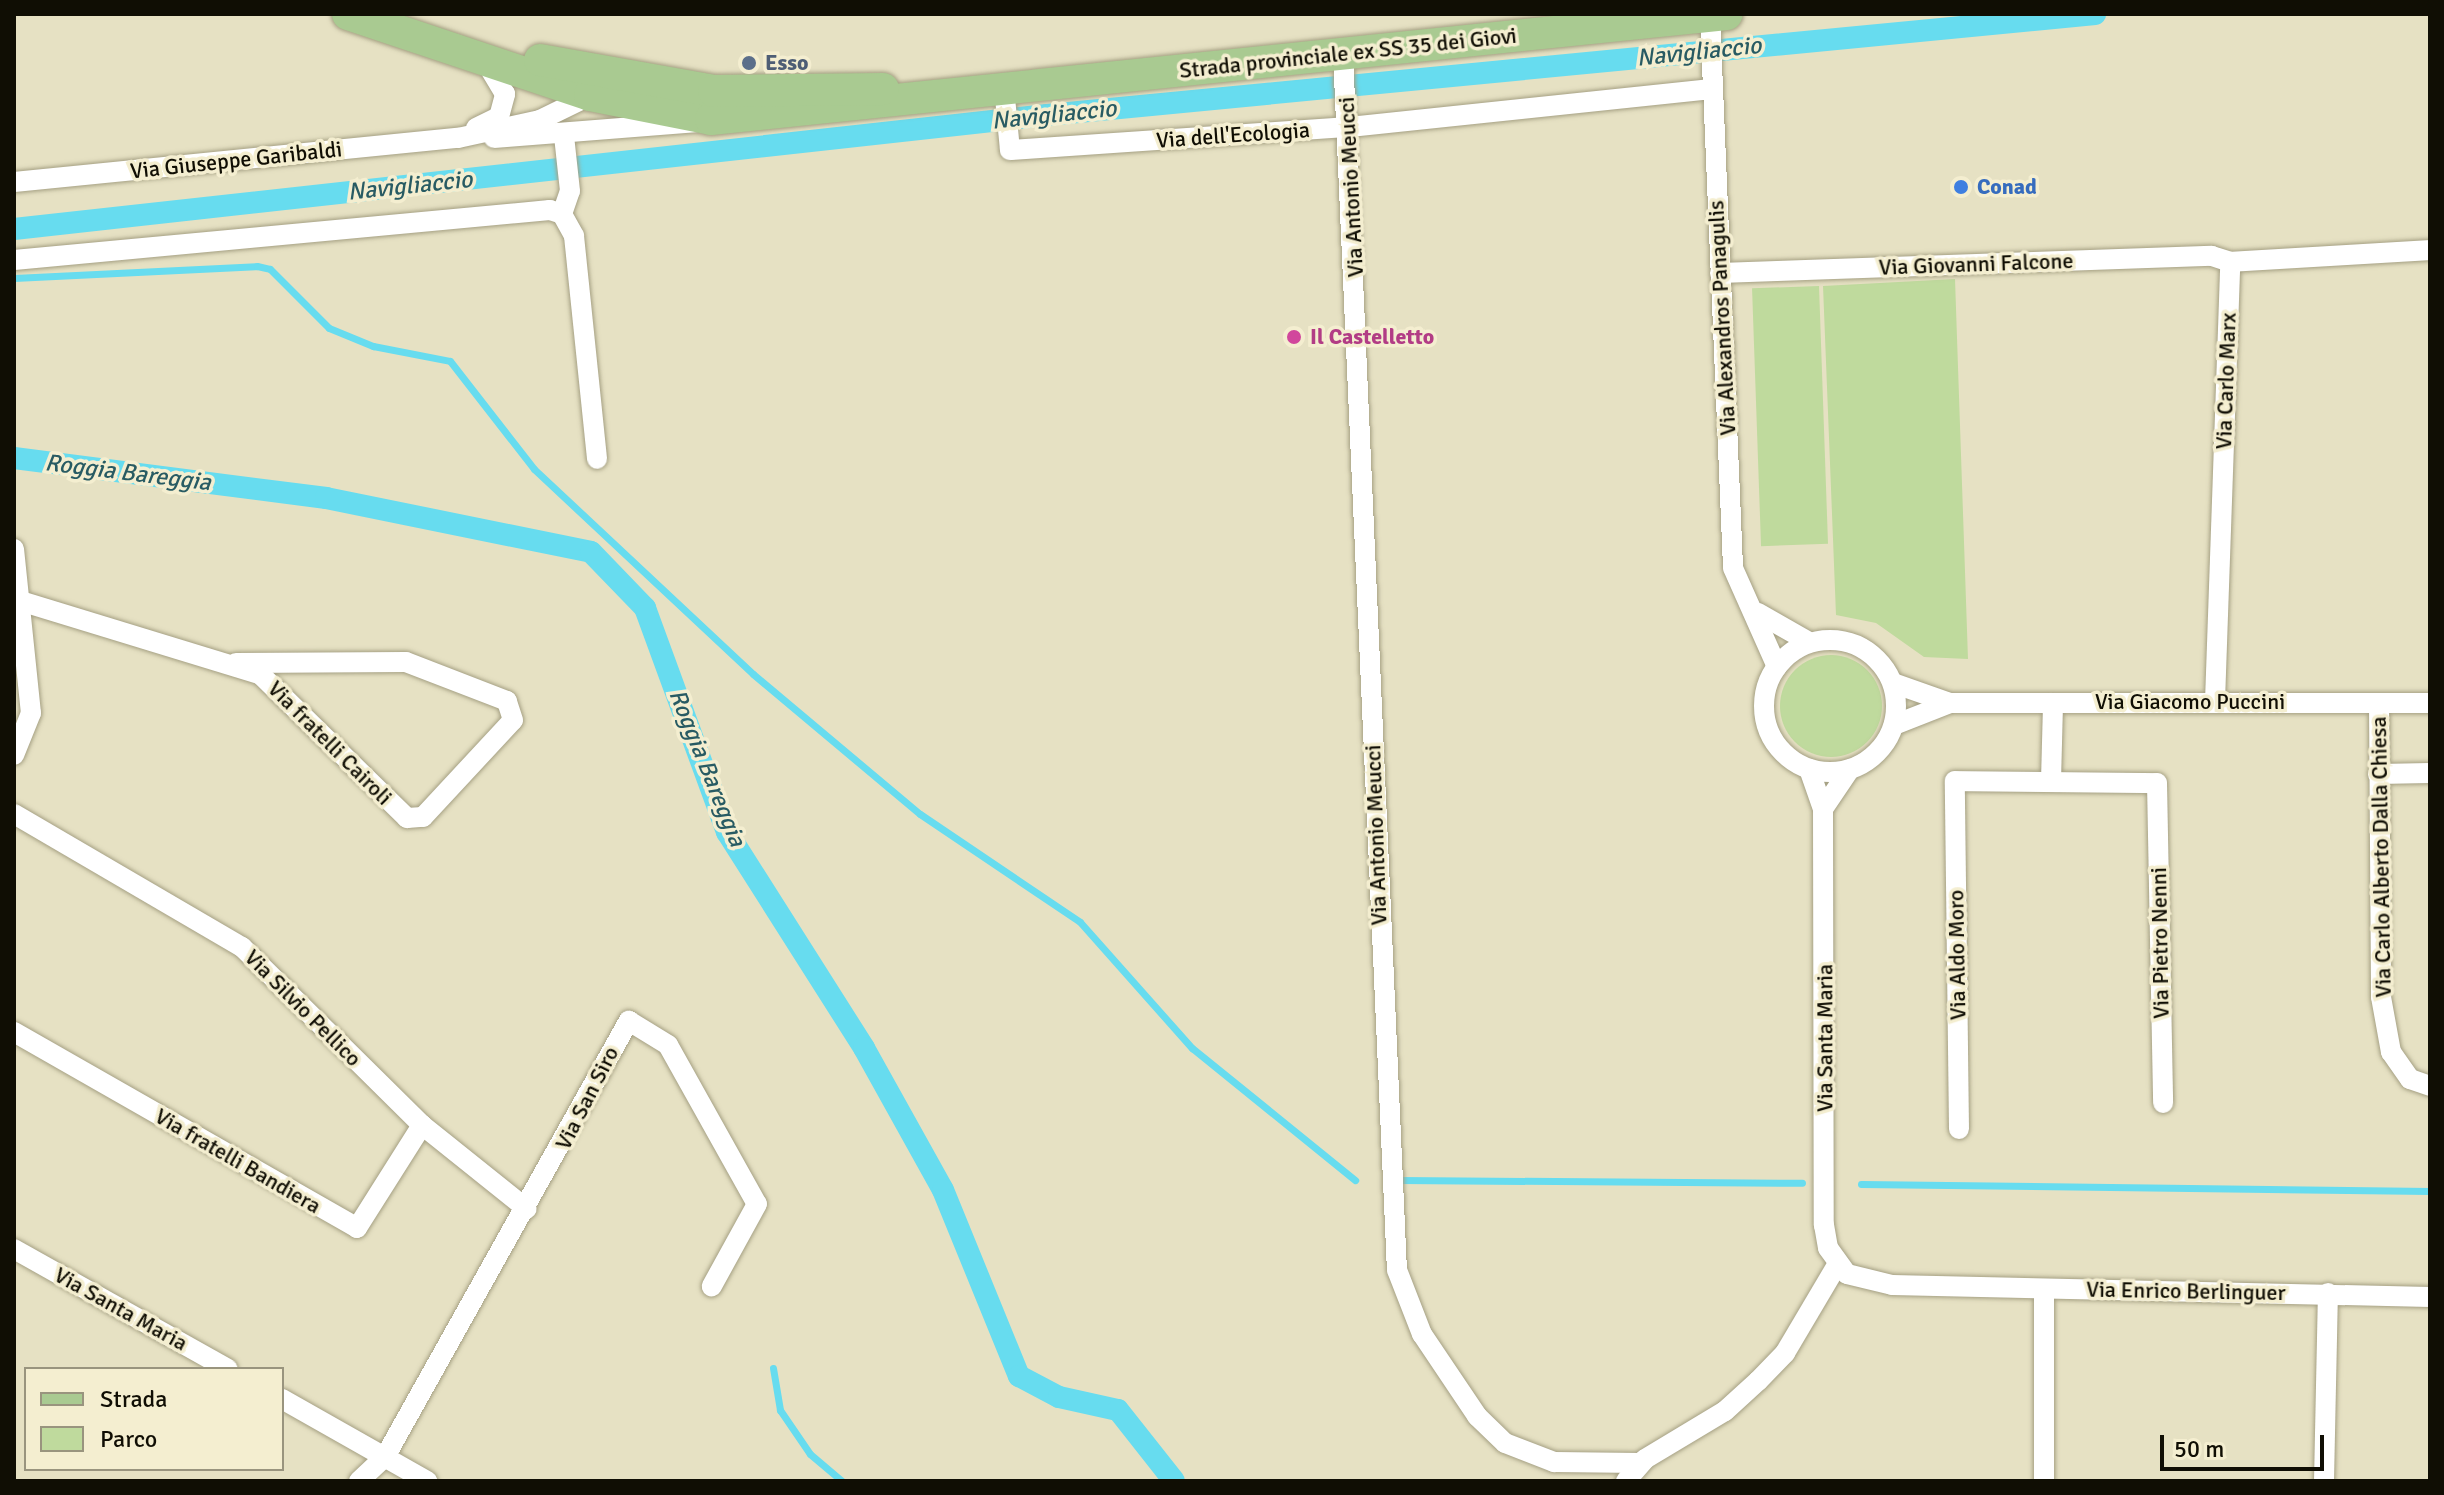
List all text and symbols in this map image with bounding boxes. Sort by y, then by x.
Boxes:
street label: Strada provinciale ex SS 35 dei Giovi [1178,22,1518,84]
water label: Navigliaccio [1635,31,1763,73]
place label: Esso [765,50,809,76]
marker: Esso [740,54,758,72]
water label: Navigliaccio [990,94,1118,136]
street label: Via Antonio Meucci [1333,96,1369,278]
street label: Via dell'Ecologia [1155,116,1311,154]
street label: Via Giuseppe Garibaldi [129,136,343,184]
water label: Navigliaccio [346,165,474,207]
place label: Conad [1977,174,2037,200]
marker: Conad [1952,178,1970,196]
street label: Via Alexandros Panagulis [1703,200,1741,436]
street label: Via Giovanni Falcone [1878,247,2074,281]
street label: Via Carlo Marx [2210,312,2242,450]
place label: Il Castelletto [1310,324,1434,350]
marker: Il Castelletto [1285,328,1303,346]
water label: Roggia Bareggia [43,449,213,497]
street label: Via fratelli Cairoli [262,675,398,811]
water label: Roggia Bareggia [662,685,752,851]
street label: Via Giacomo Puccini [2095,689,2285,715]
street label: Via Carlo Alberto Dalla Chiesa [2365,716,2397,998]
street label: Via Antonio Meucci [1360,744,1392,926]
street label: Via Pietro Nenni [2145,867,2175,1019]
street label: Via Aldo Moro [1943,890,1971,1020]
street label: Via Silvio Pellico [239,944,367,1072]
street label: Via Santa Maria [1812,964,1838,1112]
street label: Via San Siro [550,1042,624,1154]
street label: Via fratelli Bandiera [150,1103,326,1219]
street label: Via Santa Maria [50,1262,192,1356]
street label: Via Enrico Berlinguer [2086,1276,2286,1306]
legend [24,1367,284,1471]
text: Strada [100,1384,167,1414]
scale bar [2164,1419,2328,1469]
text: Parco [100,1424,157,1454]
text: 50 m [2174,1434,2224,1464]

